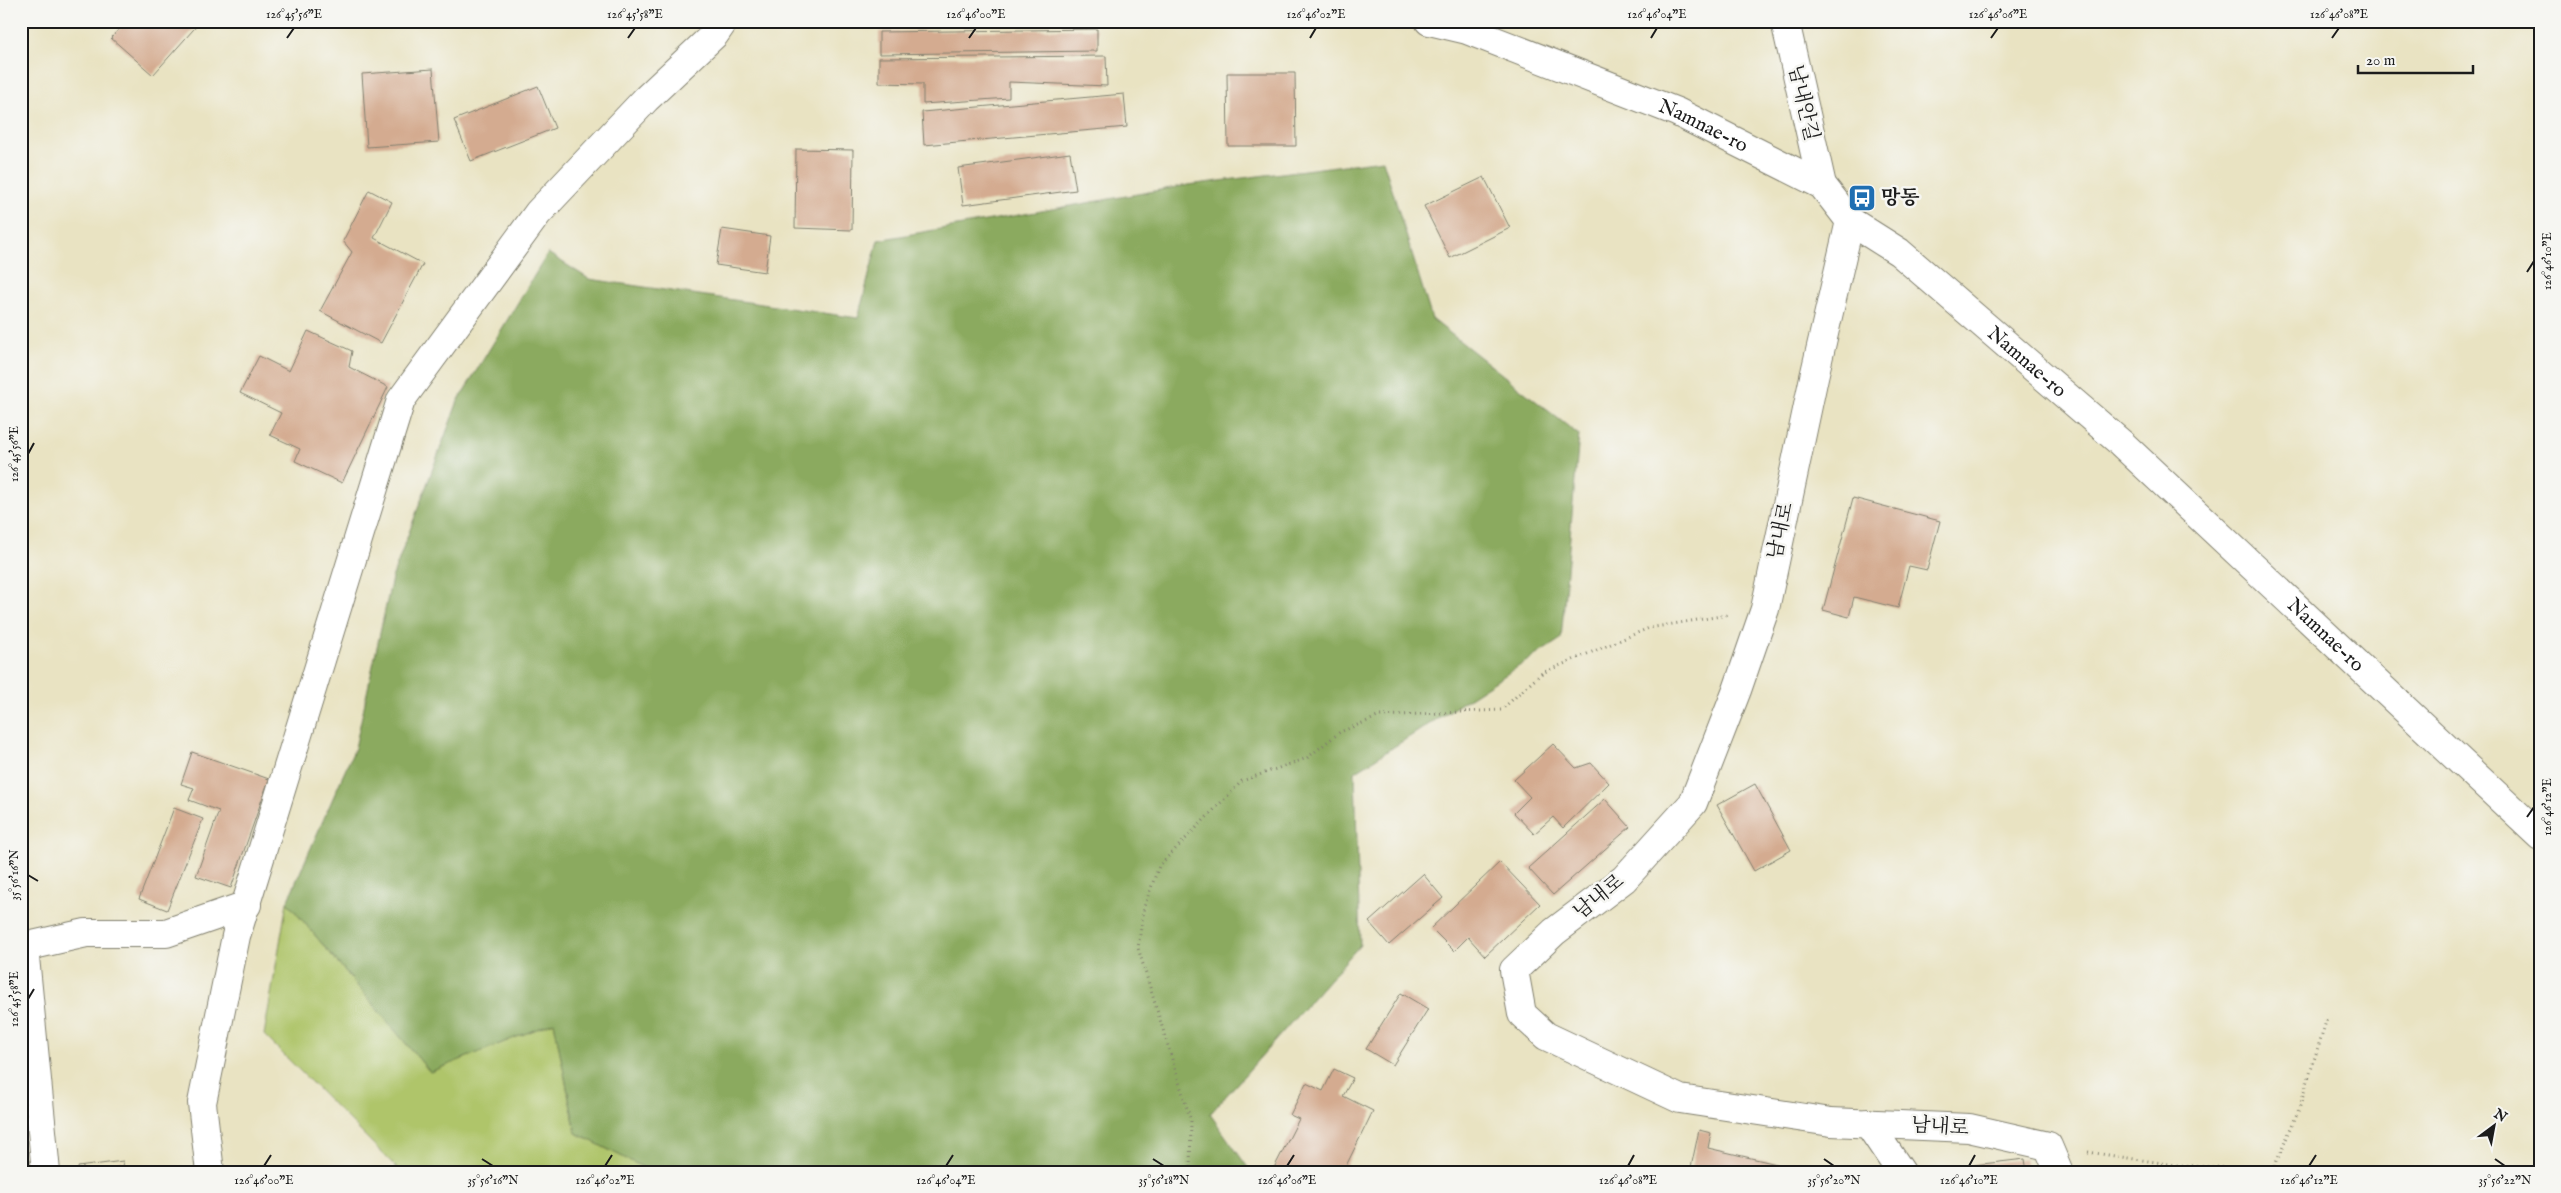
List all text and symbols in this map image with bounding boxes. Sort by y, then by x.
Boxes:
text: 126°45'56"E [266,7,322,22]
text: 126°45'58"E [607,7,663,22]
text: 126°46'00"E [946,7,1006,22]
text: 126°46'02"E [1286,7,1346,22]
text: 126°46'04"E [1627,7,1687,22]
text: 126°46'06"E [1969,7,2027,22]
text: 126°46'08"E [2310,7,2368,22]
scale bar [2358,42,2474,74]
text: 20 m [2366,51,2396,70]
street label: 남내안길 [1782,63,1824,143]
street label: Namnae-ro [1655,93,1752,158]
bus stop icon: 망동 [1847,183,1877,213]
place label: 망동 [1881,186,1920,211]
text: 126°46'10"E [2540,232,2555,290]
street label: Namnae-ro [1982,321,2072,403]
text: 126°45'56"E [7,426,22,482]
street label: 남내로 [1763,500,1799,562]
street label: Namnae-ro [2282,593,2370,677]
text: 126°46'12"E [2540,778,2555,836]
text: 35°56'16"N [7,849,22,901]
street label: 남내로 [1569,869,1629,925]
text: 126°45'58"E [7,971,22,1027]
north arrow [2468,1100,2518,1150]
text: N [2490,1104,2510,1127]
street label: 남내로 [1910,1113,1970,1141]
text: 126°46'00"E [234,1173,294,1188]
text: 35°56'16"N [467,1173,519,1188]
text: 126°46'02"E [575,1173,635,1188]
text: 126°46'04"E [916,1173,976,1188]
text: 35°56'18"N [1139,1173,1190,1188]
text: 126°46'06"E [1258,1173,1316,1188]
text: 126°46'08"E [1599,1173,1657,1188]
text: 35°56'20"N [1807,1173,1861,1188]
text: 126°46'10"E [1940,1173,1998,1188]
text: 126°46'12"E [2280,1173,2338,1188]
text: 35°56'22"N [2479,1173,2532,1188]

